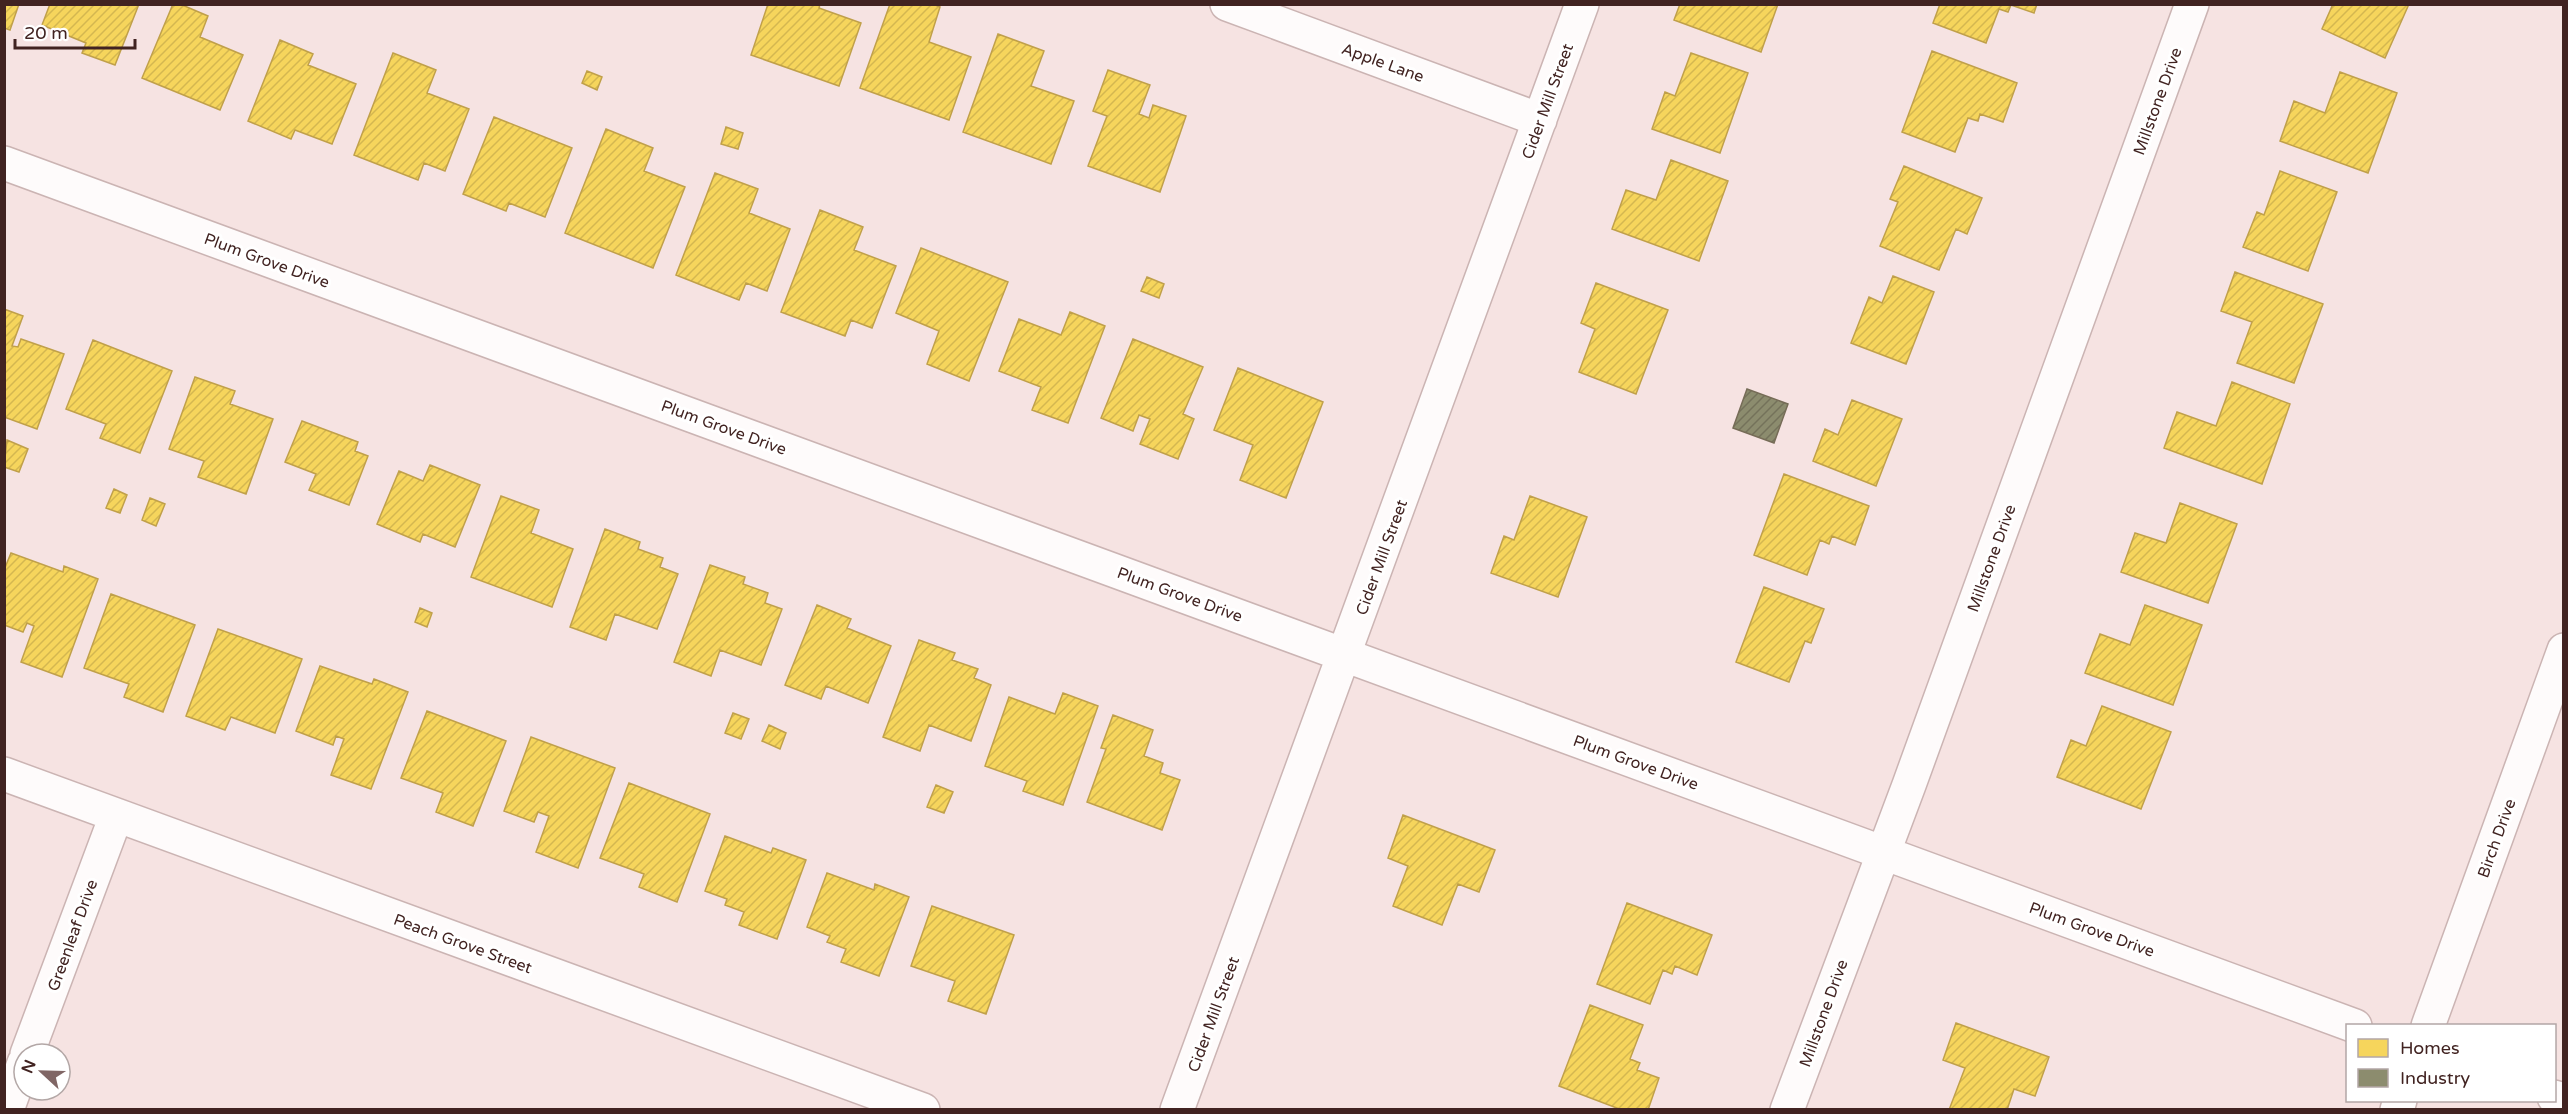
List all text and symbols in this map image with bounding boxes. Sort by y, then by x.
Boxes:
scale bar [15,12,135,50]
text: 20 m [24,22,68,44]
street label: Apple Lane [1339,39,1427,87]
street label: Cider Mill Street [1518,41,1578,162]
street label: Millstone Drive [2129,45,2187,158]
street label: Plum Grove Drive [201,229,332,293]
street label: Plum Grove Drive [658,396,789,460]
street label: Cider Mill Street [1352,497,1412,618]
street label: Millstone Drive [1963,502,2021,615]
street label: Plum Grove Drive [1114,563,1245,627]
street label: Plum Grove Drive [1570,731,1701,795]
street label: Birch Drive [2473,796,2520,881]
street label: Greenleaf Drive [43,877,102,994]
street label: Plum Grove Drive [2026,898,2157,962]
street label: Peach Grove Street [391,910,535,978]
street label: Cider Mill Street [1184,954,1244,1075]
street label: Millstone Drive [1795,957,1853,1070]
legend [2346,1024,2556,1102]
text: Homes [2400,1037,2460,1059]
north arrow [12,1042,72,1102]
text: N [17,1057,41,1076]
text: Industry [2400,1067,2471,1089]

